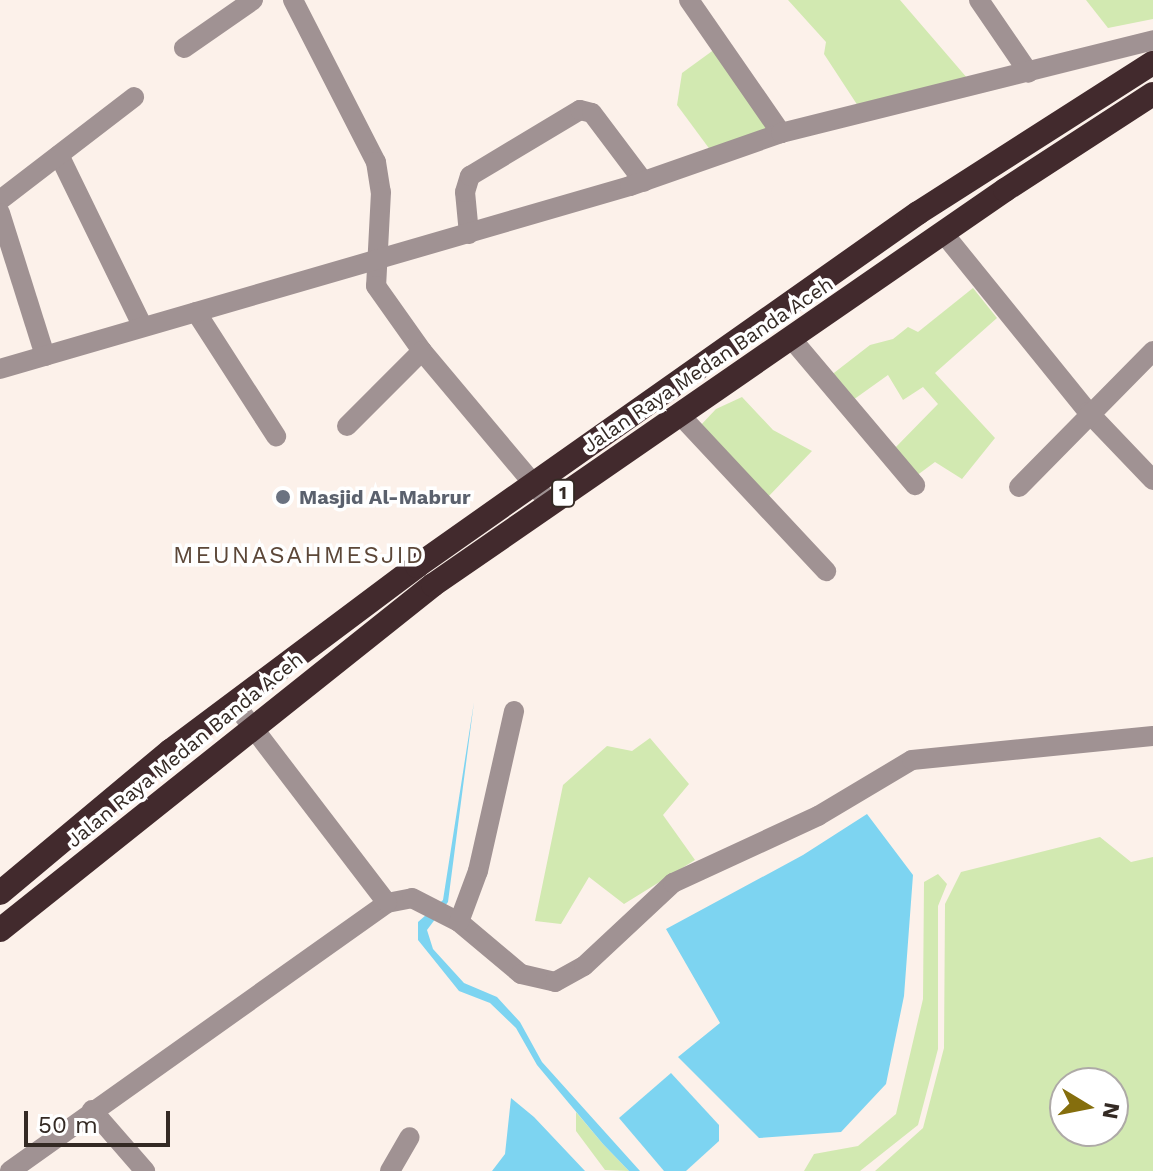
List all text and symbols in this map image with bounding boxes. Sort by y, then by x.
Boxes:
street label: Jalan Raya Medan Banda Aceh [578,272,838,458]
road number: 1 [551,479,575,507]
place label: Masjid Al-Mabrur [299,485,471,509]
marker: Masjid Al-Mabrur [274,488,292,506]
district label: MEUNASAHMESJID [173,542,425,570]
street label: Jalan Raya Medan Banda Aceh [62,647,308,853]
north arrow [1049,1067,1129,1147]
scale bar [28,1095,174,1145]
text: N [1097,1101,1125,1121]
text: 50 m [38,1111,98,1139]

